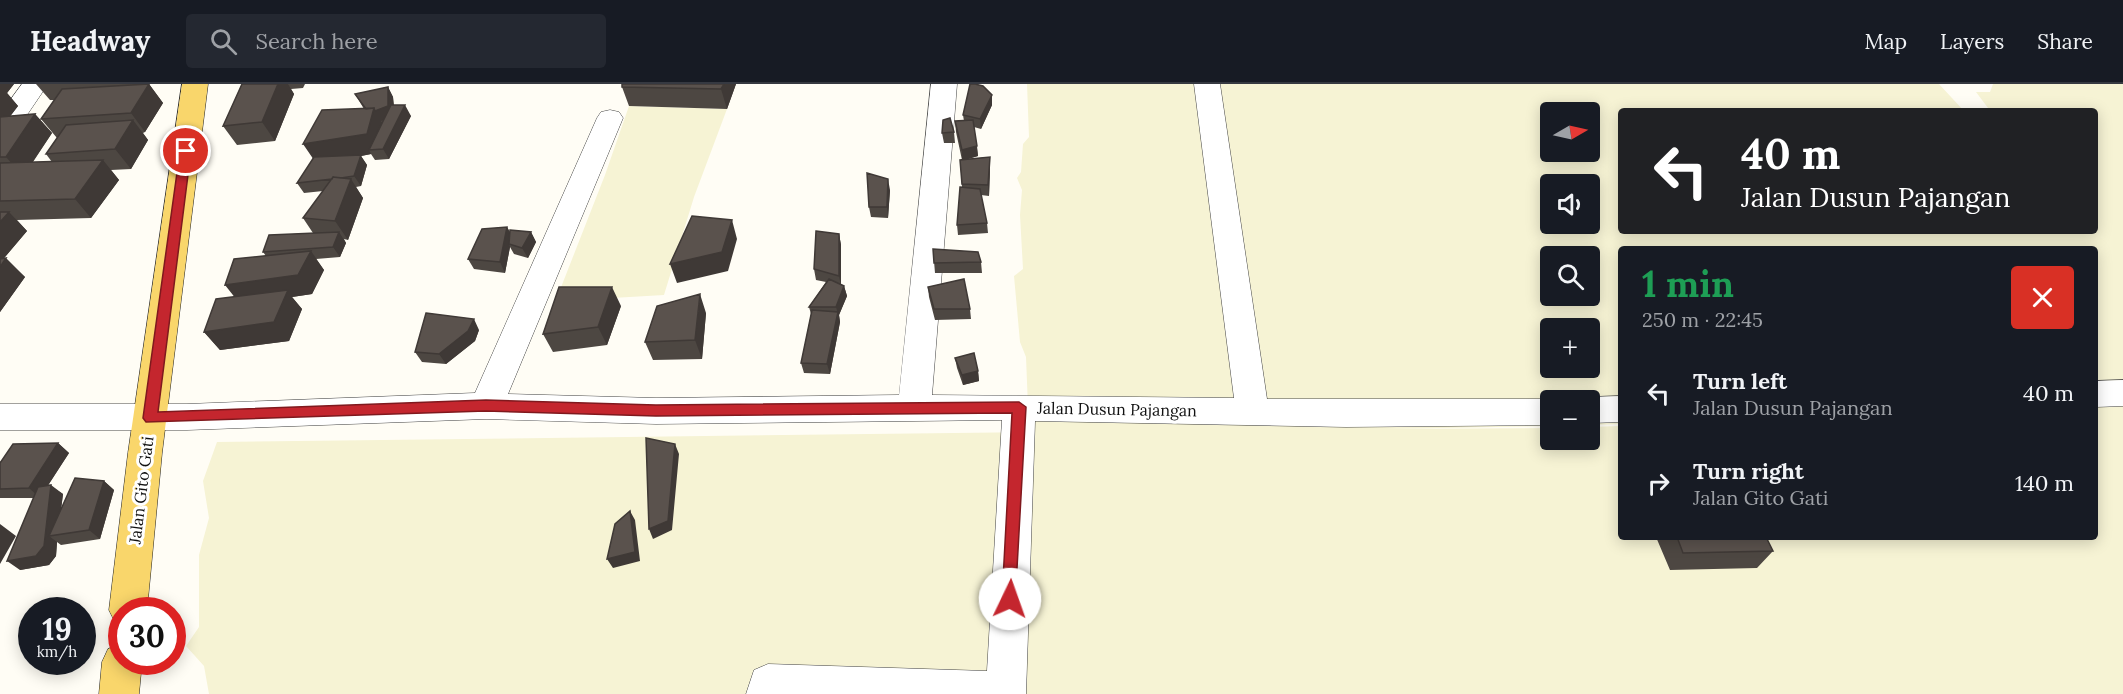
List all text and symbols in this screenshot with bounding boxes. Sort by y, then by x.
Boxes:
search box [186,14,606,68]
text: Headway [30,23,150,59]
icon: search [207,25,240,58]
text: Search here [255,27,378,55]
text: Map [1864,28,1907,55]
text: Layers [1940,28,2004,55]
text: Share [2037,28,2093,55]
north arrow [1540,102,1600,162]
map controls [1540,102,1600,450]
pin [160,125,211,176]
text: 40 m [1741,127,1840,181]
icon: left [1642,132,1720,210]
icon: arrive [169,134,202,167]
button: sound [1540,174,1600,234]
text: Jalan Dusun Pajangan [1741,180,2010,214]
button: search [1540,246,1600,306]
text: 1 min [1642,261,1734,307]
button: close [2011,266,2074,329]
text: 250 m · 22:45 [1642,307,1763,332]
button: + [1540,318,1600,378]
text: Turn left [1693,367,1787,395]
icon: left [1642,377,1675,410]
text: 40 m [2023,379,2074,407]
button: − [1540,390,1600,450]
text: Jalan Dusun Pajangan [1693,395,1893,420]
street label: Jalan Dusun Pajangan [1036,398,1197,420]
street label: Jalan Gito Gati [124,435,158,546]
text: Turn right [1693,457,1804,485]
icon: right [1642,467,1675,500]
text: 140 m [2015,469,2074,497]
text: Jalan Gito Gati [1693,485,1828,510]
position arrow [978,567,1042,631]
speed limit sign: 30 [108,597,186,675]
text: 19 [42,610,72,648]
text: km/h [37,642,77,661]

